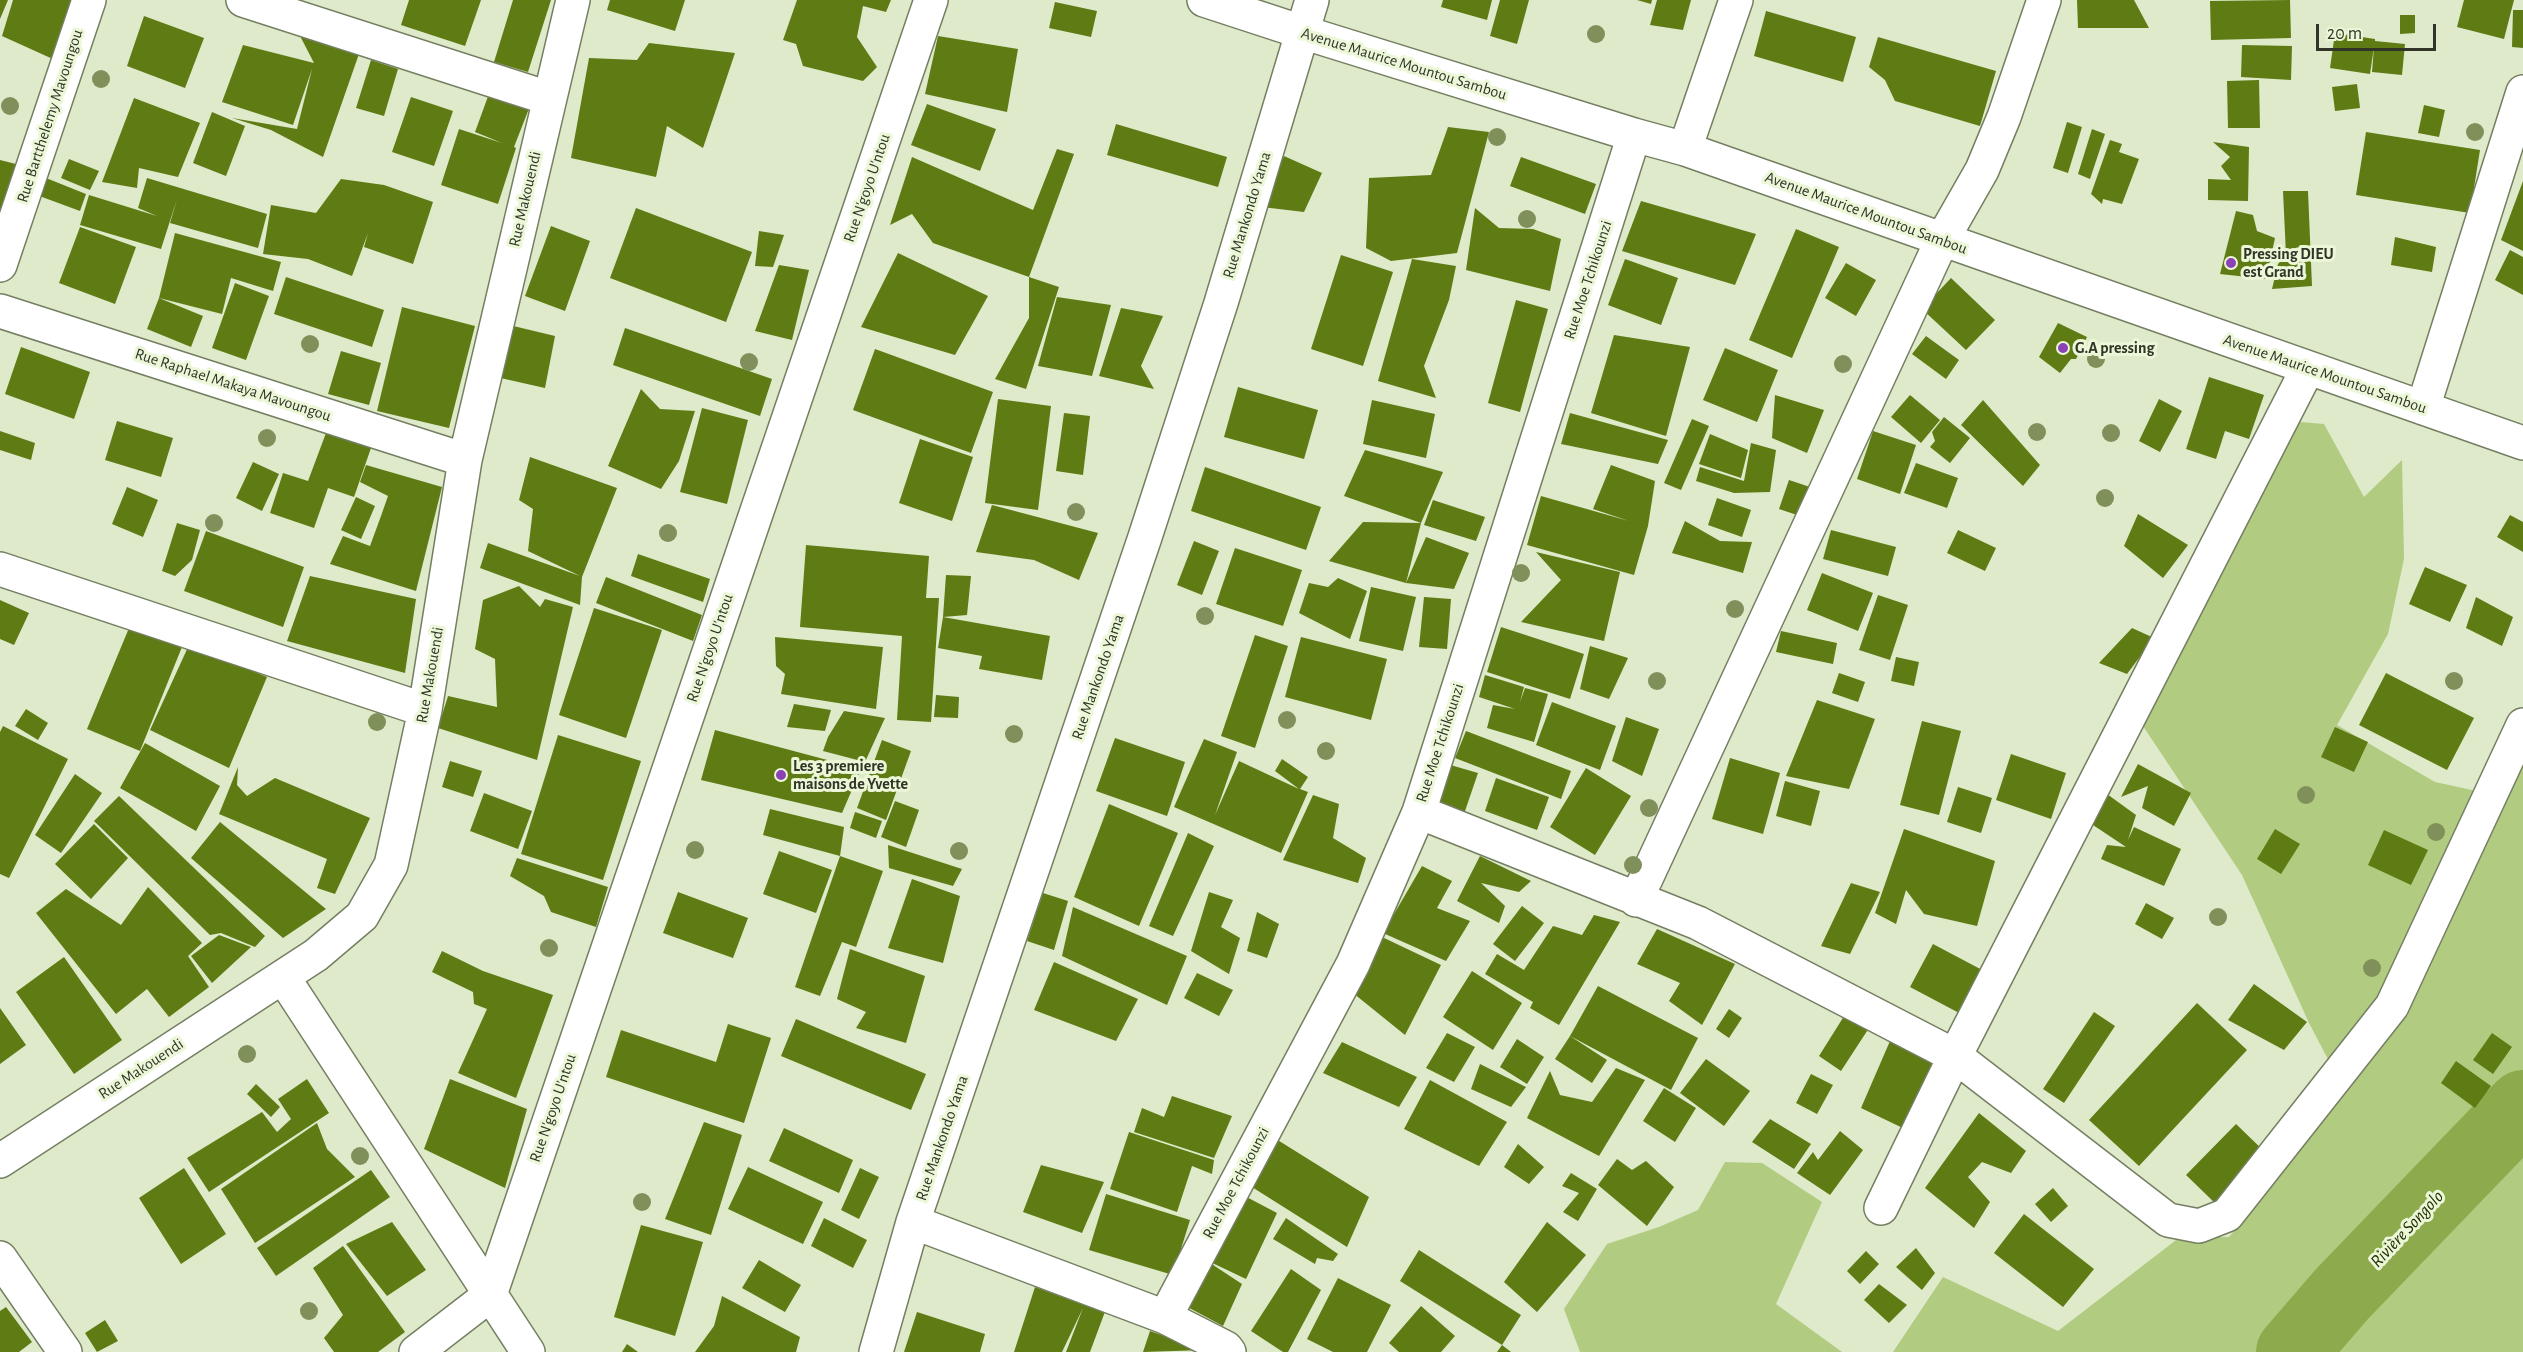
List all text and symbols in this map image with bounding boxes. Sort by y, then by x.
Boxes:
scale bar [2319,12,2439,50]
street label: Avenue Maurice Mountou Sambou [1299,24,1509,104]
text: 20 m [2327,25,2362,43]
street label: Rue Bartthelemy Mavoungou [13,27,87,205]
street label: Rue N'goyo U'ntou [839,131,895,245]
street label: Rue Makouendi [505,149,545,249]
street label: Rue Mankondo Yama [1219,149,1275,281]
street label: Avenue Maurice Mountou Sambou [1762,167,1970,259]
street label: Rue Moe Tchikounzi [1560,218,1616,342]
place label: Pressing DIEU est Grand [2243,244,2334,282]
marker: Pressing DIEU est Grand [2224,256,2238,270]
street label: Avenue Maurice Mountou Sambou [2221,330,2429,418]
place label: G.A pressing [2075,338,2154,358]
marker: G.A pressing [2056,341,2070,355]
street label: Rue Raphael Makaya Mavoungou [132,344,334,426]
street label: Rue N'goyo U'ntou [682,591,738,705]
street label: Rue Mankondo Yama [1068,612,1128,742]
street label: Rue Makouendi [412,625,448,725]
street label: Rue Moe Tchikounzi [1412,681,1468,805]
place label: Les 3 premiere maisons de Yvette [793,756,908,794]
marker: Les 3 premiere maisons de Yvette [774,768,788,782]
street label: Rue Makouendi [95,1034,187,1104]
street label: Rue N'goyo U'ntou [525,1051,581,1165]
street label: Rue Mankondo Yama [912,1073,972,1203]
street label: Rue Moe Tchikounzi [1198,1124,1274,1242]
water label: Rivière Songolo [2366,1186,2448,1272]

